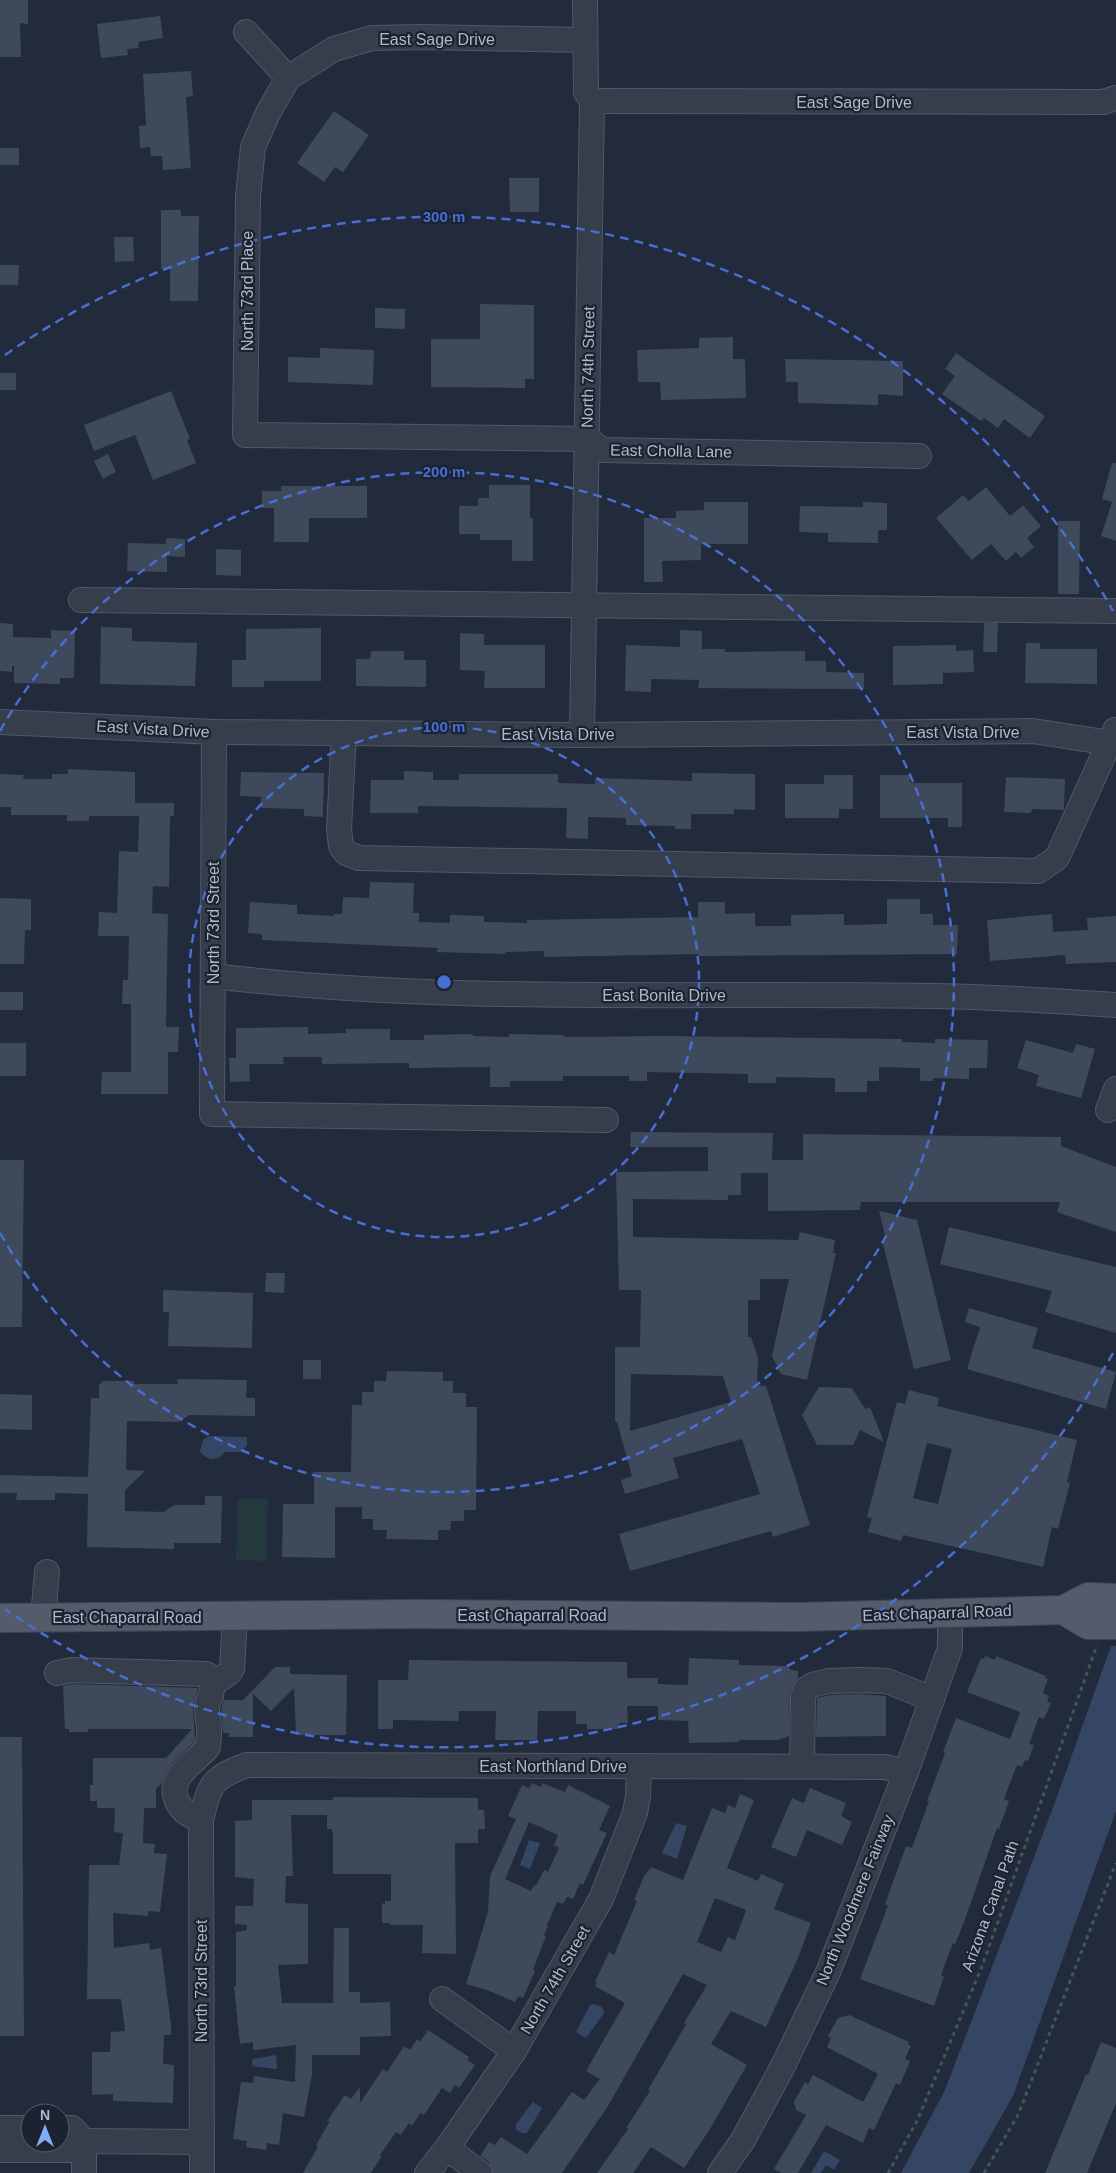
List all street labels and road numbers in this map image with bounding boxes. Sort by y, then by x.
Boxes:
street label: East Sage Drive [379,31,495,48]
street label: East Sage Drive [796,94,912,111]
street label: North 73rd Place [239,231,256,351]
street label: North 74th Street [578,305,598,428]
street label: East Cholla Lane [610,441,732,461]
street label: East Vista Drive [96,718,210,740]
street label: East Vista Drive [906,724,1020,741]
street label: East Vista Drive [501,726,615,743]
street label: North 73rd Street [205,861,222,984]
street label: East Bonita Drive [602,987,726,1004]
street label: East Chaparral Road [862,1602,1012,1624]
street label: East Chaparral Road [457,1607,607,1624]
street label: East Chaparral Road [52,1609,202,1626]
street label: East Northland Drive [479,1758,627,1775]
street label: North Woodmere Fairway [813,1812,897,1988]
street label: Arizona Canal Path [958,1838,1022,1974]
street label: North 73rd Street [193,1919,210,2042]
street label: North 74th Street [517,1923,593,2037]

